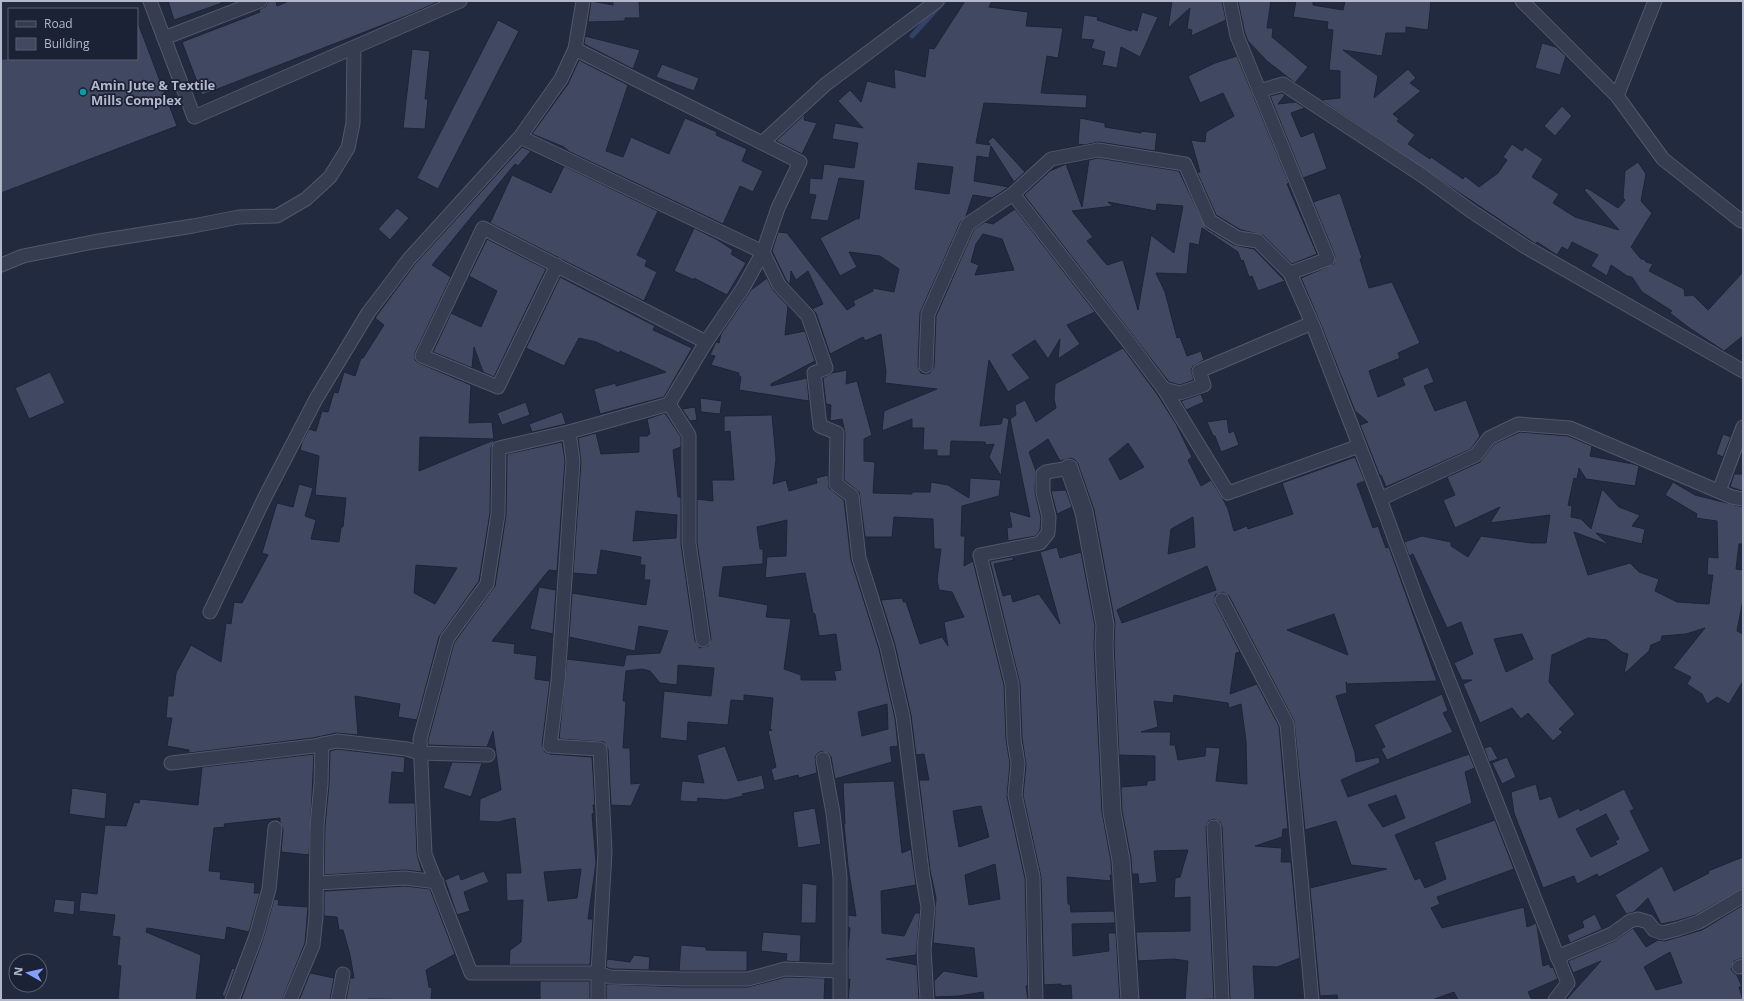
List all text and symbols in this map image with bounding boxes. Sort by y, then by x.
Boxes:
legend [8,8,138,60]
text: Road [44,15,73,32]
text: Building [44,35,90,52]
place label: Amin Jute & Textile Mills Complex [91,76,216,109]
marker: Amin Jute & Textile Mills Complex [78,87,88,97]
north arrow [8,953,48,993]
text: N [10,966,26,977]

